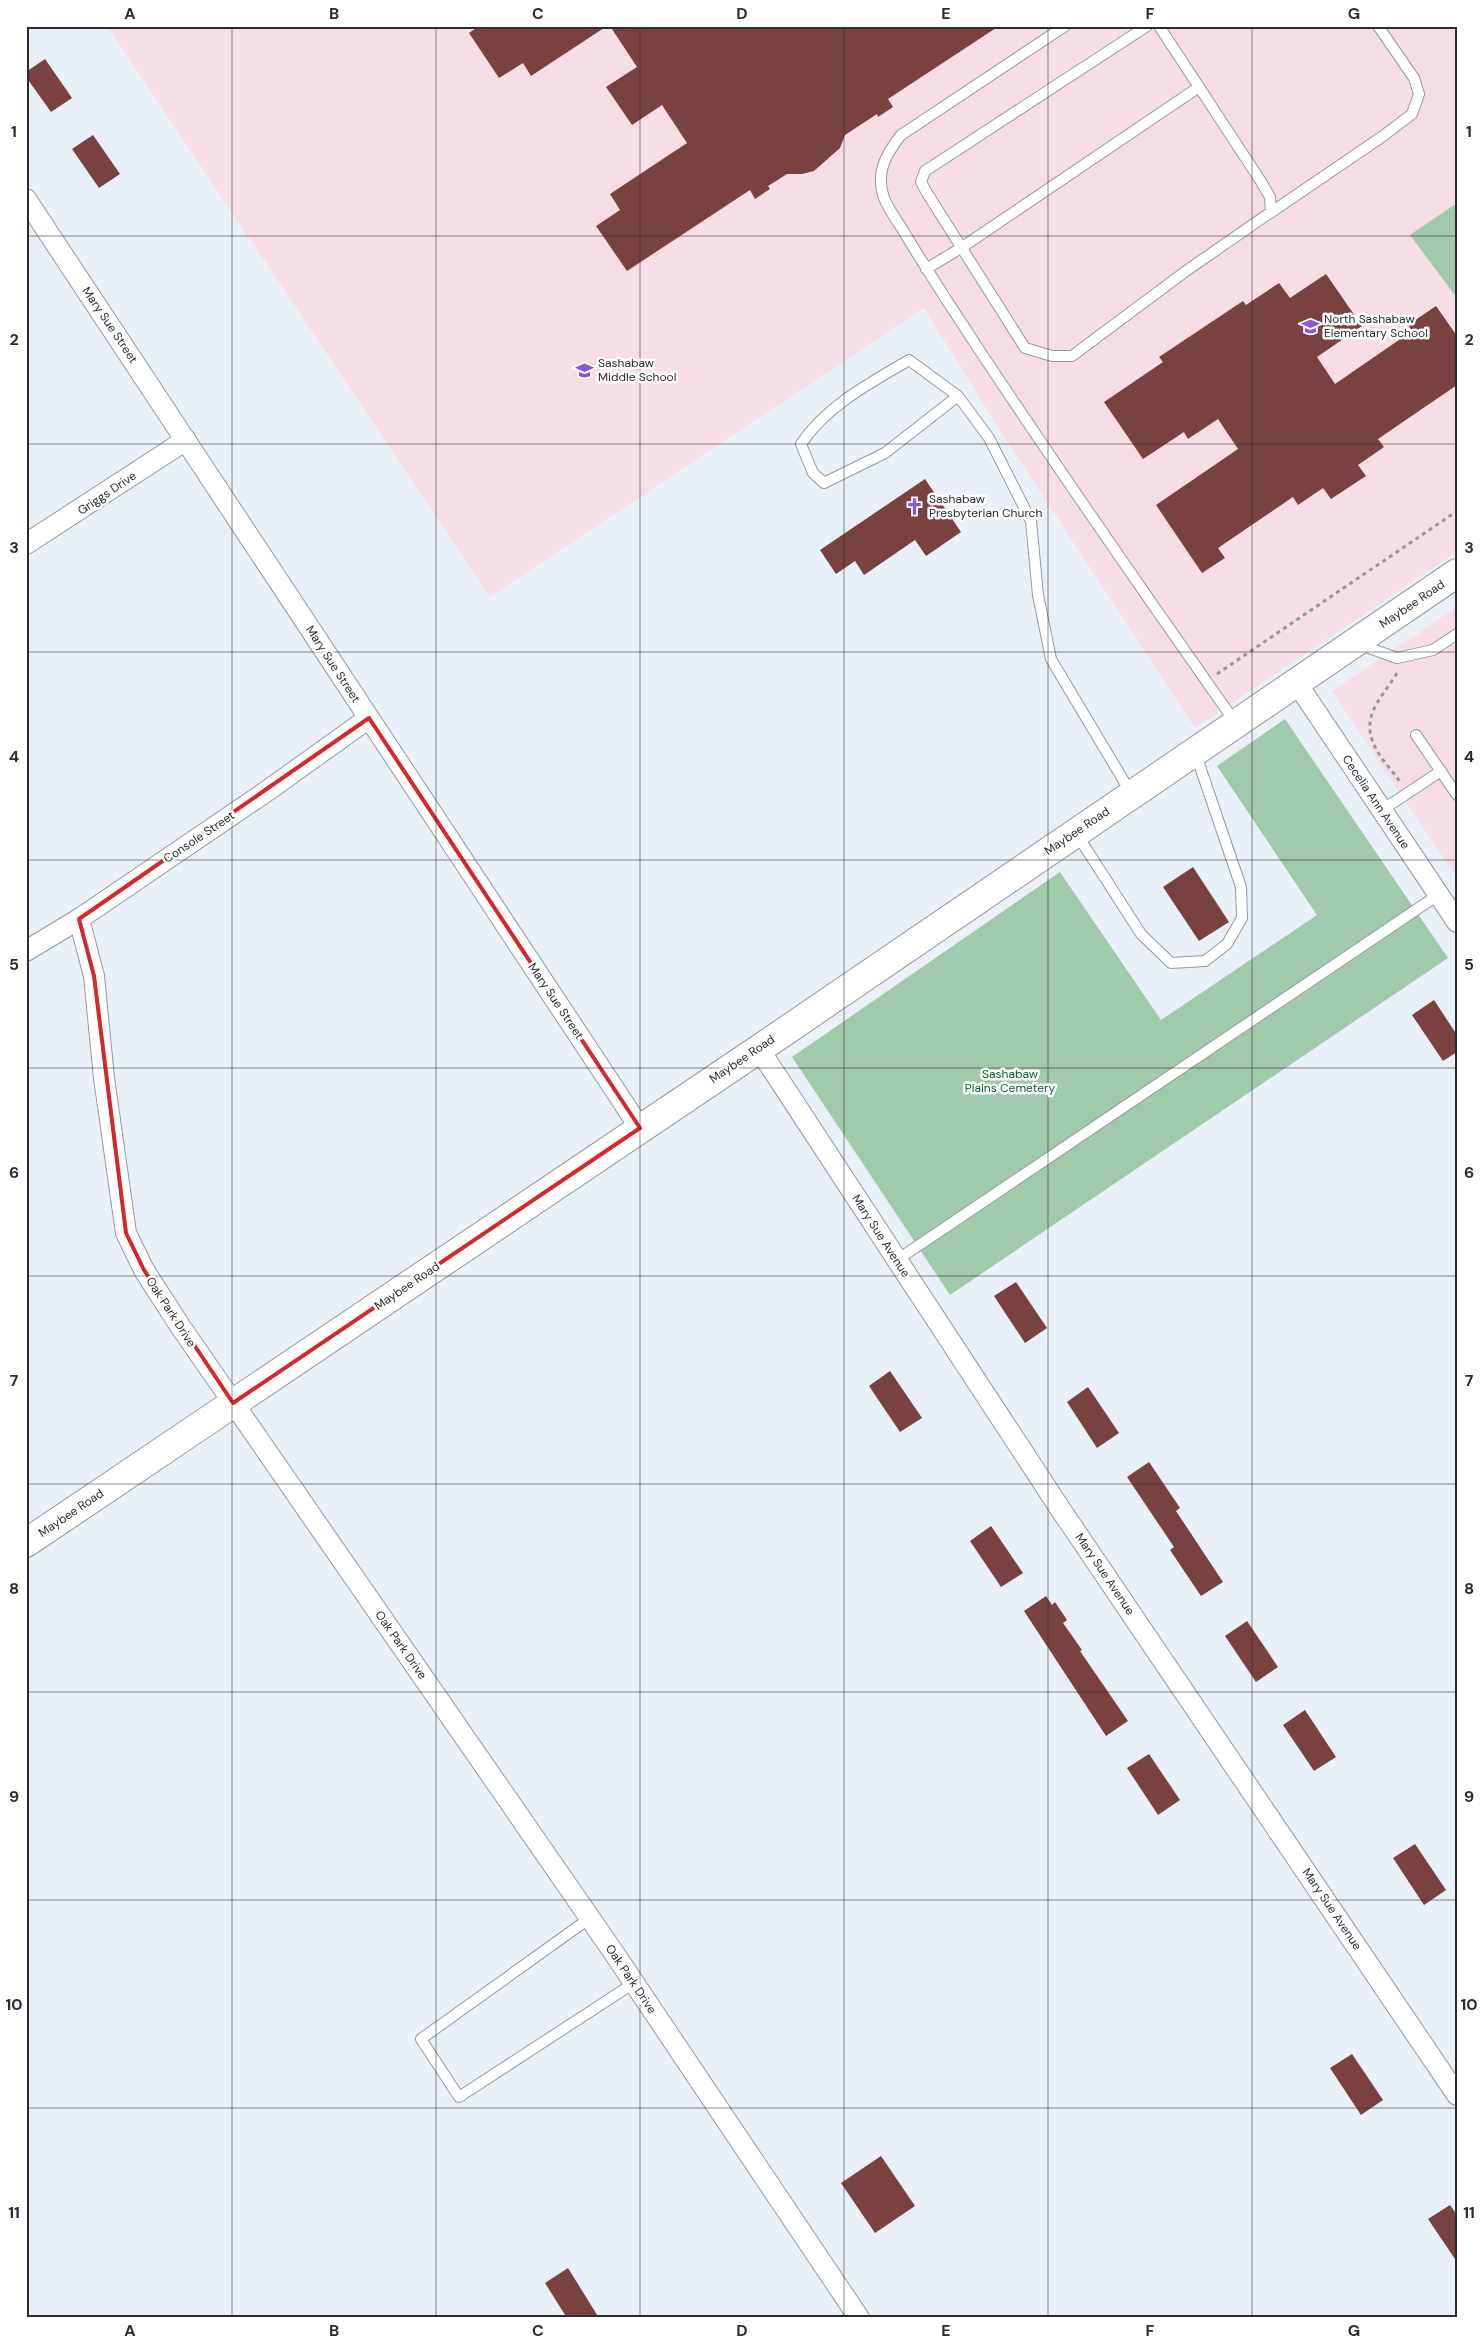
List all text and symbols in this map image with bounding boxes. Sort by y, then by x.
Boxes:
text: A [124,3,136,24]
text: B [329,3,339,24]
text: C [532,3,544,24]
text: D [736,3,748,24]
text: E [941,3,951,24]
text: F [1146,3,1155,24]
text: G [1348,3,1360,24]
text: 1 [11,121,17,142]
text: 1 [1466,121,1472,142]
street label: Mary Sue Street [79,284,142,367]
place label: North Sashabaw Elementary School [1324,311,1428,341]
school or university icon: North Sashabaw Elementary School [1300,316,1320,336]
text: 2 [9,329,19,350]
text: 2 [1464,329,1474,350]
place label: Sashabaw Middle School [598,355,676,385]
school or university icon: Sashabaw Middle School [574,360,594,380]
street label: Griggs Drive [75,467,140,518]
place label: Sashabaw Presbyterian Church [929,491,1042,521]
church icon: Sashabaw Presbyterian Church [905,496,925,516]
text: 3 [9,537,19,558]
text: 3 [1464,537,1474,558]
street label: Maybee Road [1376,576,1448,632]
street label: Mary Sue Street [302,622,364,706]
text: 4 [9,746,19,767]
text: 4 [1464,746,1474,767]
street label: Cecelia Ann Avenue [1339,752,1414,852]
street label: Maybee Road [1041,803,1113,859]
street label: Console Street [160,807,238,867]
text: 5 [9,954,19,975]
text: 5 [1464,954,1474,975]
street label: Mary Sue Street [525,960,588,1043]
street label: Maybee Road [706,1031,778,1087]
park label: Sashabaw Plains Cemetery [965,1066,1055,1096]
text: 6 [9,1162,19,1183]
text: 6 [1464,1162,1474,1183]
street label: Mary Sue Avenue [848,1192,914,1281]
street label: Maybee Road [371,1258,443,1314]
street label: Oak Park Drive [142,1274,200,1350]
text: 7 [10,1370,19,1391]
text: 7 [1465,1370,1474,1391]
street label: Maybee Road [35,1485,107,1541]
street label: Mary Sue Avenue [1072,1530,1138,1618]
text: 8 [9,1578,19,1599]
text: 8 [1464,1578,1474,1599]
street label: Oak Park Drive [371,1607,431,1683]
text: 9 [9,1786,19,1807]
text: 9 [1464,1786,1474,1807]
street label: Mary Sue Avenue [1299,1865,1365,1953]
street label: Oak Park Drive [602,1941,660,2017]
text: 10 [5,1994,23,2015]
text: 10 [1460,1994,1478,2015]
text: 11 [8,2202,20,2223]
text: 11 [1463,2202,1475,2223]
text: A [124,2320,136,2341]
text: B [329,2320,339,2341]
text: C [532,2320,544,2341]
text: D [736,2320,748,2341]
text: E [941,2320,951,2341]
text: F [1146,2320,1155,2341]
text: G [1348,2320,1360,2341]

